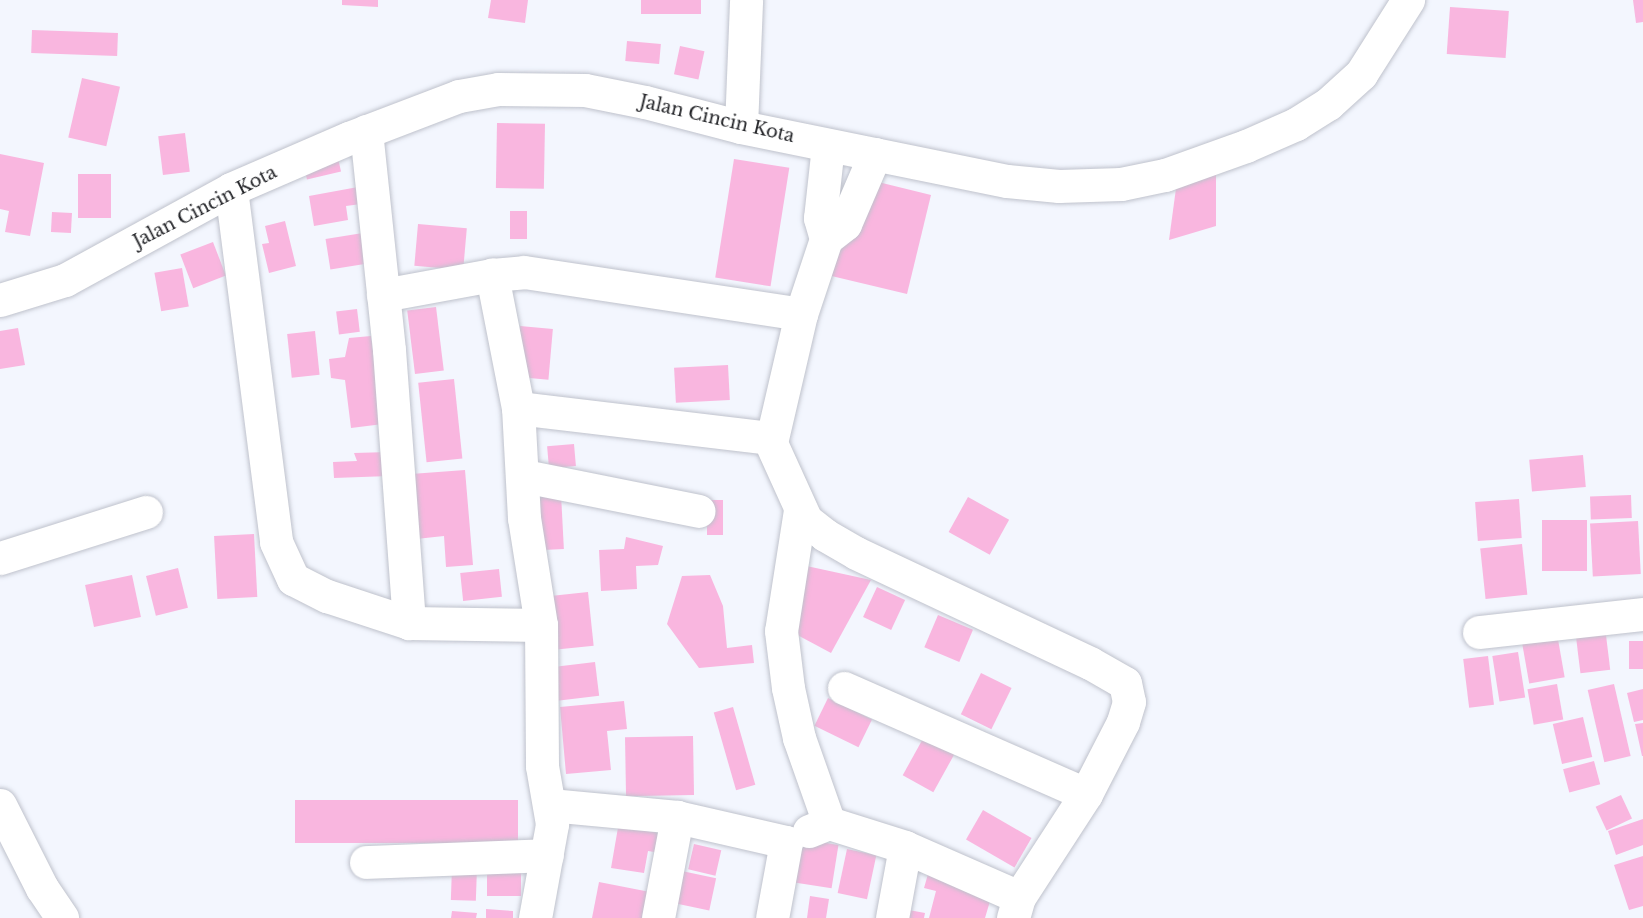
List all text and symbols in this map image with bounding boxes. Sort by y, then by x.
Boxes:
street label: Jalan Cincin Kota [637,91,797,147]
street label: Jalan Cincin Kota [130,161,280,253]

